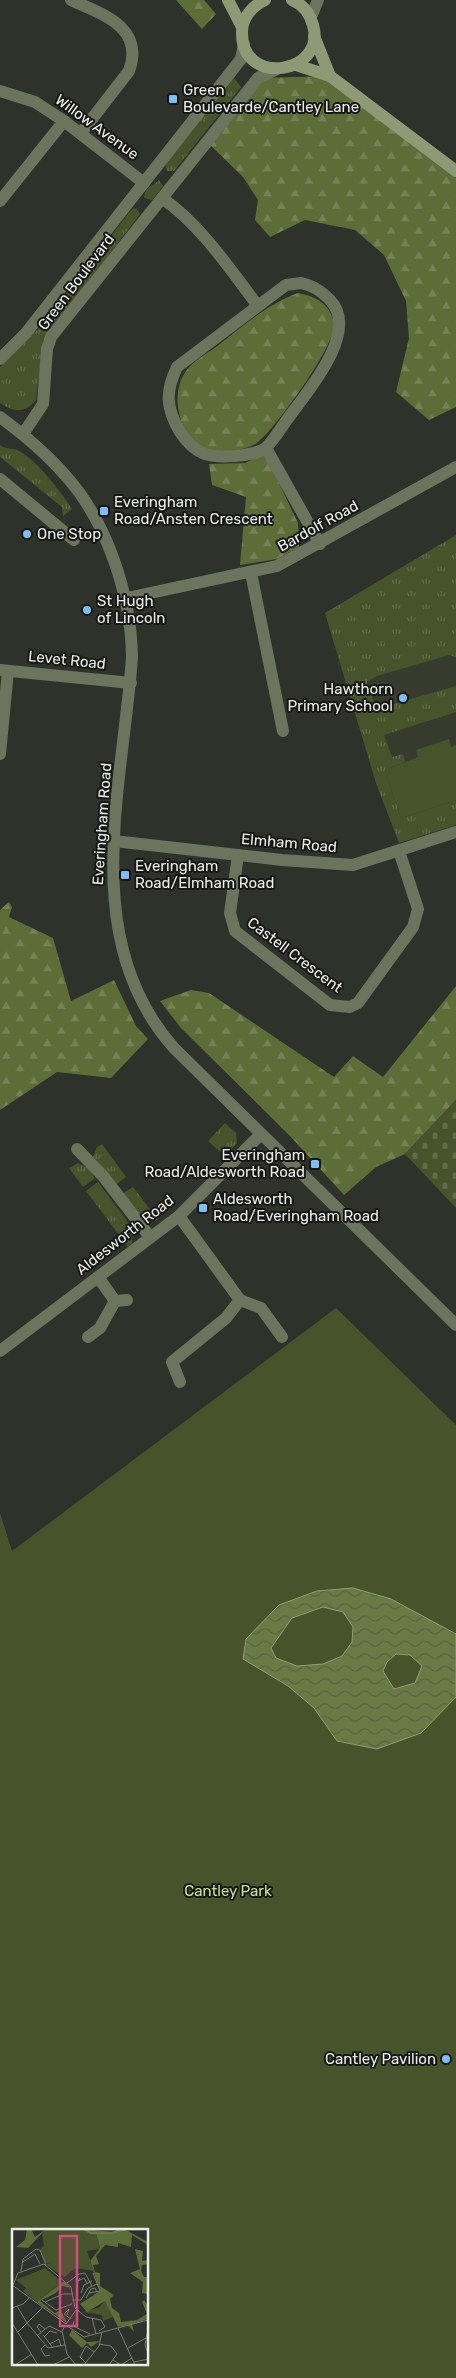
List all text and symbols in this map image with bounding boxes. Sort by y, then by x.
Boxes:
place label: Green Boulevarde/Cantley Lane [183,81,359,116]
street label: Willow Avenue [52,91,142,163]
marker: Green Boulevarde/Cantley Lane [167,93,179,105]
street label: Green Boulevard [34,230,118,334]
place label: Everingham Road/Ansten Crescent [114,493,273,528]
street label: Bardolf Road [274,496,362,556]
marker: Everingham Road/Ansten Crescent [98,505,110,517]
place label: One Stop [37,525,101,543]
marker: One Stop [21,528,33,540]
place label: St Hugh of Lincoln [97,592,165,627]
marker: St Hugh of Lincoln [81,604,93,616]
street label: Levet Road [27,647,107,673]
place label: Hawthorn Primary School [288,680,393,715]
marker: Hawthorn Primary School [397,692,409,704]
street label: Everingham Road [89,762,115,886]
street label: Elmham Road [240,830,338,856]
place label: Everingham Road/Elmham Road [135,857,274,892]
marker: Everingham Road/Elmham Road [119,869,131,881]
street label: Castell Crescent [244,913,346,997]
place label: Everingham Road/Aldesworth Road [144,1146,305,1181]
marker: Everingham Road/Aldesworth Road [309,1158,321,1170]
place label: Aldesworth Road/Everingham Road [213,1190,379,1225]
street label: Aldesworth Road [73,1191,177,1279]
marker: Aldesworth Road/Everingham Road [197,1202,209,1214]
park label: Cantley Park [184,1882,272,1900]
place label: Cantley Pavilion [325,2050,436,2068]
marker: Cantley Pavilion [440,2053,452,2065]
inset map [12,2229,149,2366]

